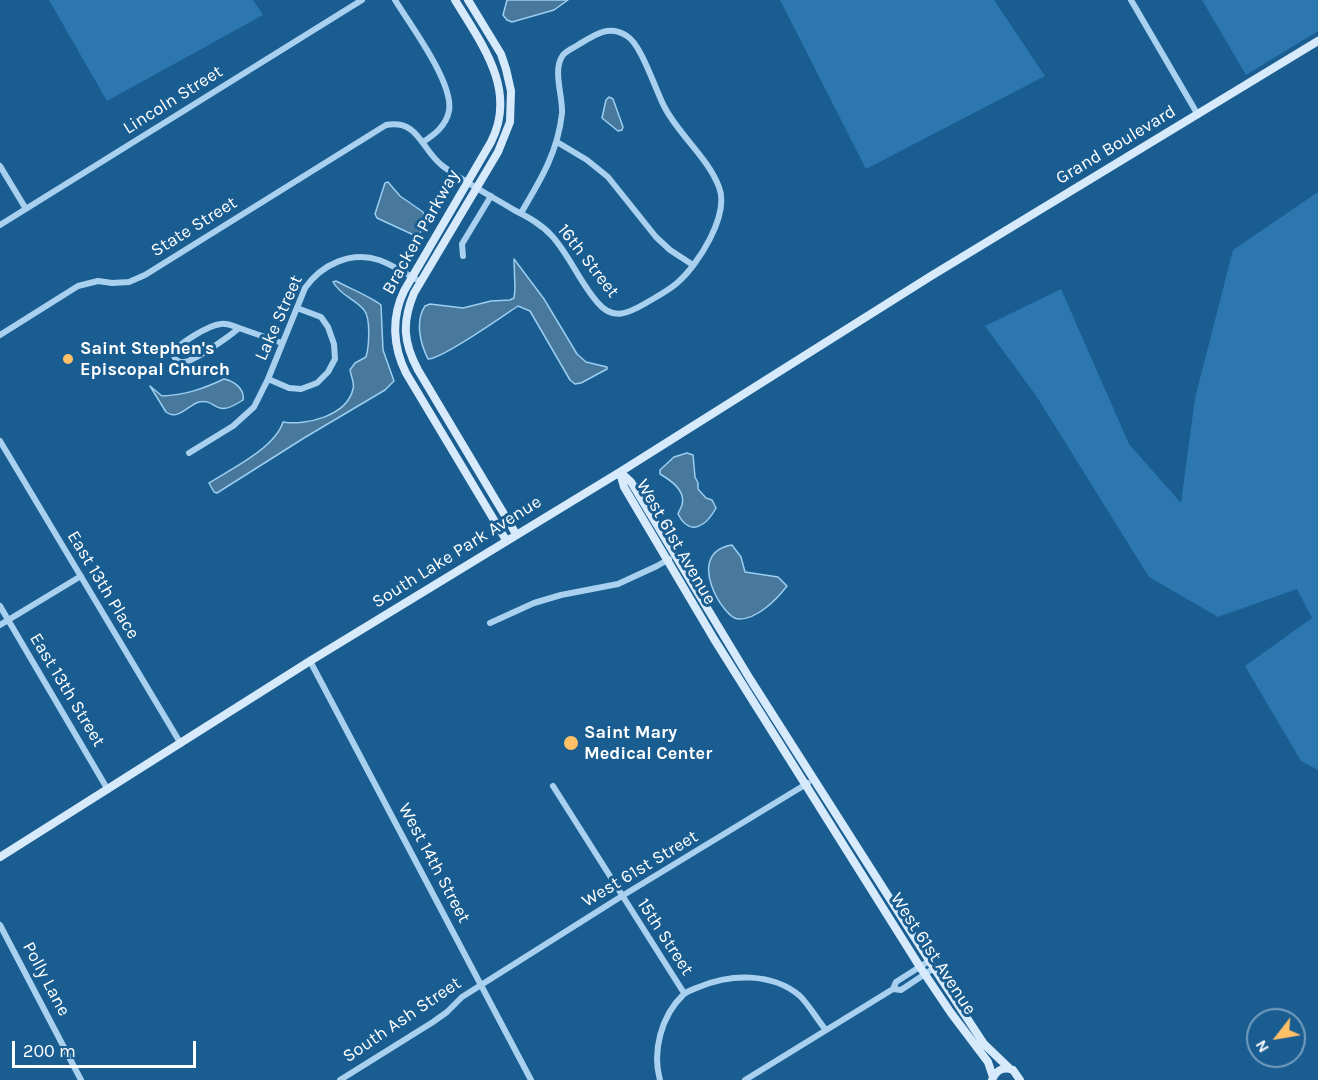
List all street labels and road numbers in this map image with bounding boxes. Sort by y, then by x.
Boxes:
street label: Lincoln Street [119,61,227,139]
street label: Grand Boulevard [1052,101,1180,189]
street label: Bracken Parkway [378,166,464,298]
street label: State Street [147,192,241,262]
street label: 16th Street [553,220,623,302]
street label: Lake Street [251,272,307,364]
street label: West 61st Avenue [631,475,721,609]
street label: South Lake Park Avenue [368,491,546,613]
street label: East 13th Place [62,527,144,643]
street label: East 13th Street [25,629,109,751]
street label: West 14th Street [393,799,475,927]
street label: West 61st Street [578,826,702,912]
street label: West 61st Avenue [885,889,981,1019]
street label: 15th Street [632,894,698,980]
street label: Polly Lane [17,938,75,1020]
street label: South Ash Street [339,972,465,1068]

